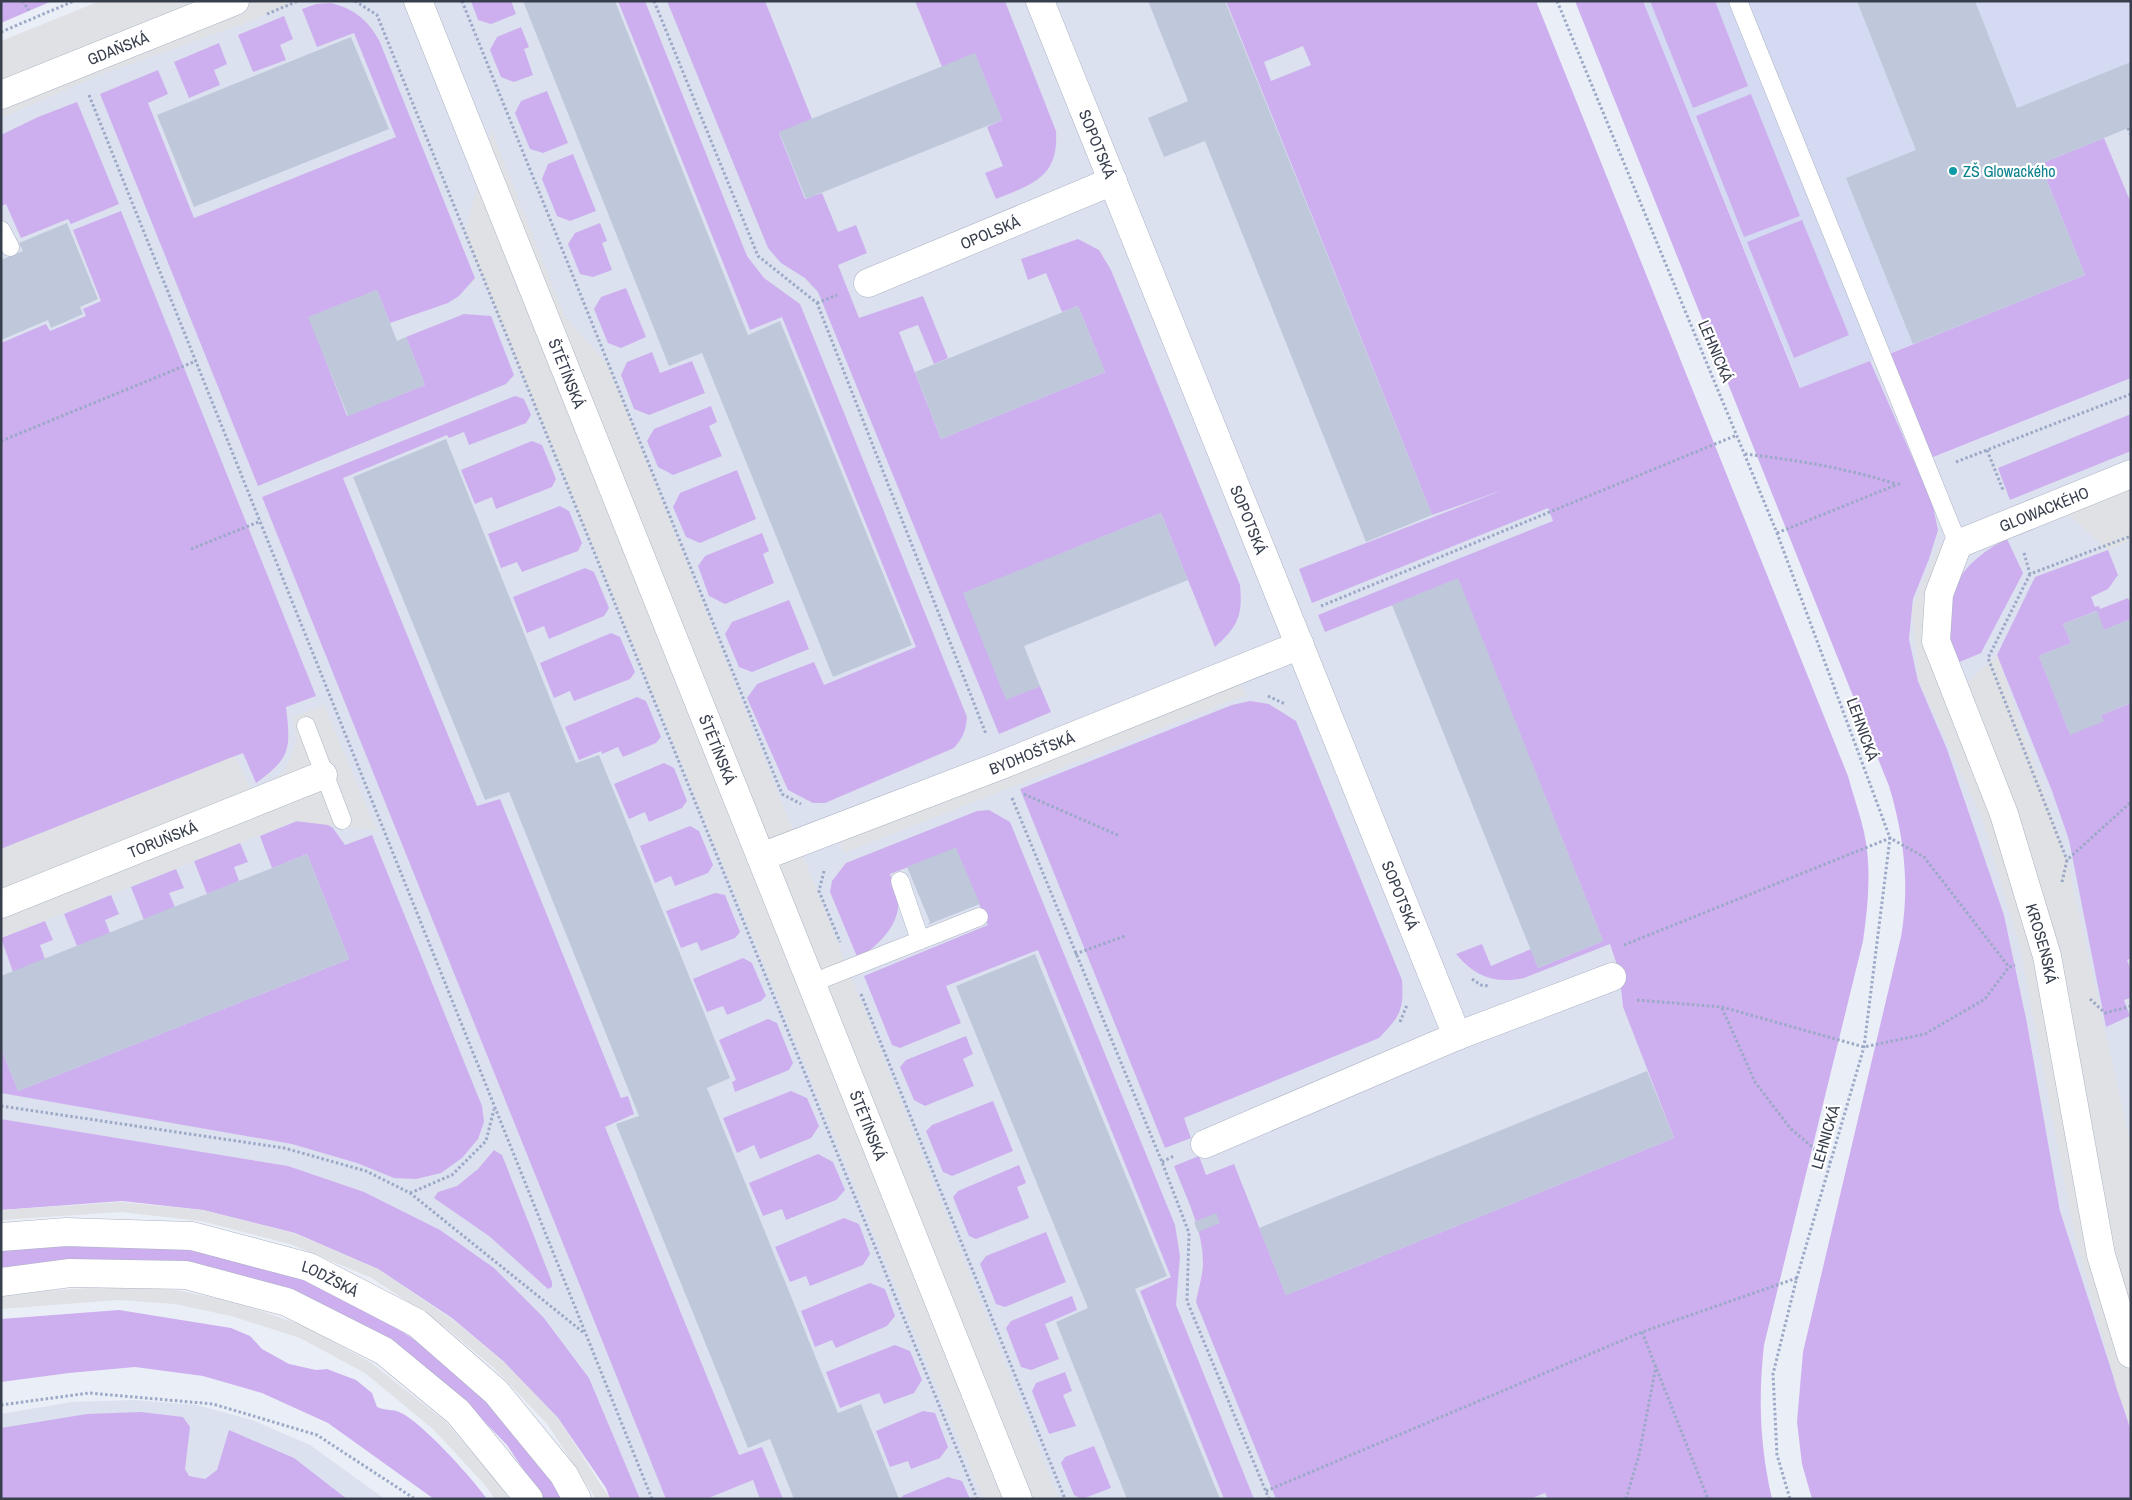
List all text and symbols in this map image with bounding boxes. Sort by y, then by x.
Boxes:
street label: GDAŇSKÁ [84,26,152,70]
street label: SOPOTSKÁ [1074,106,1121,182]
place label: ZŠ Glowackého [1963,160,2056,182]
marker: ZŠ Glowackého [1947,165,1959,177]
street label: OPOLSKÁ [957,210,1023,254]
street label: LEHNICKÁ [1693,316,1739,386]
street label: ŠTĚTÍNSKÁ [543,335,591,411]
street label: GLOWACKÉHO [1996,481,2092,537]
street label: SOPOTSKÁ [1225,482,1273,557]
street label: LEHNICKÁ [1841,694,1885,764]
street label: ŠTĚTÍNSKÁ [694,711,742,787]
street label: BYDHOŠŤSKÁ [986,726,1078,780]
street label: TORUŇSKÁ [125,815,201,863]
street label: SOPOTSKÁ [1377,858,1424,933]
street label: KROSENSKÁ [2021,901,2063,985]
street label: ŠTĚTÍNSKÁ [844,1087,892,1163]
street label: LEHNICKÁ [1805,1102,1845,1172]
street label: LODŽSKÁ [299,1255,363,1302]

